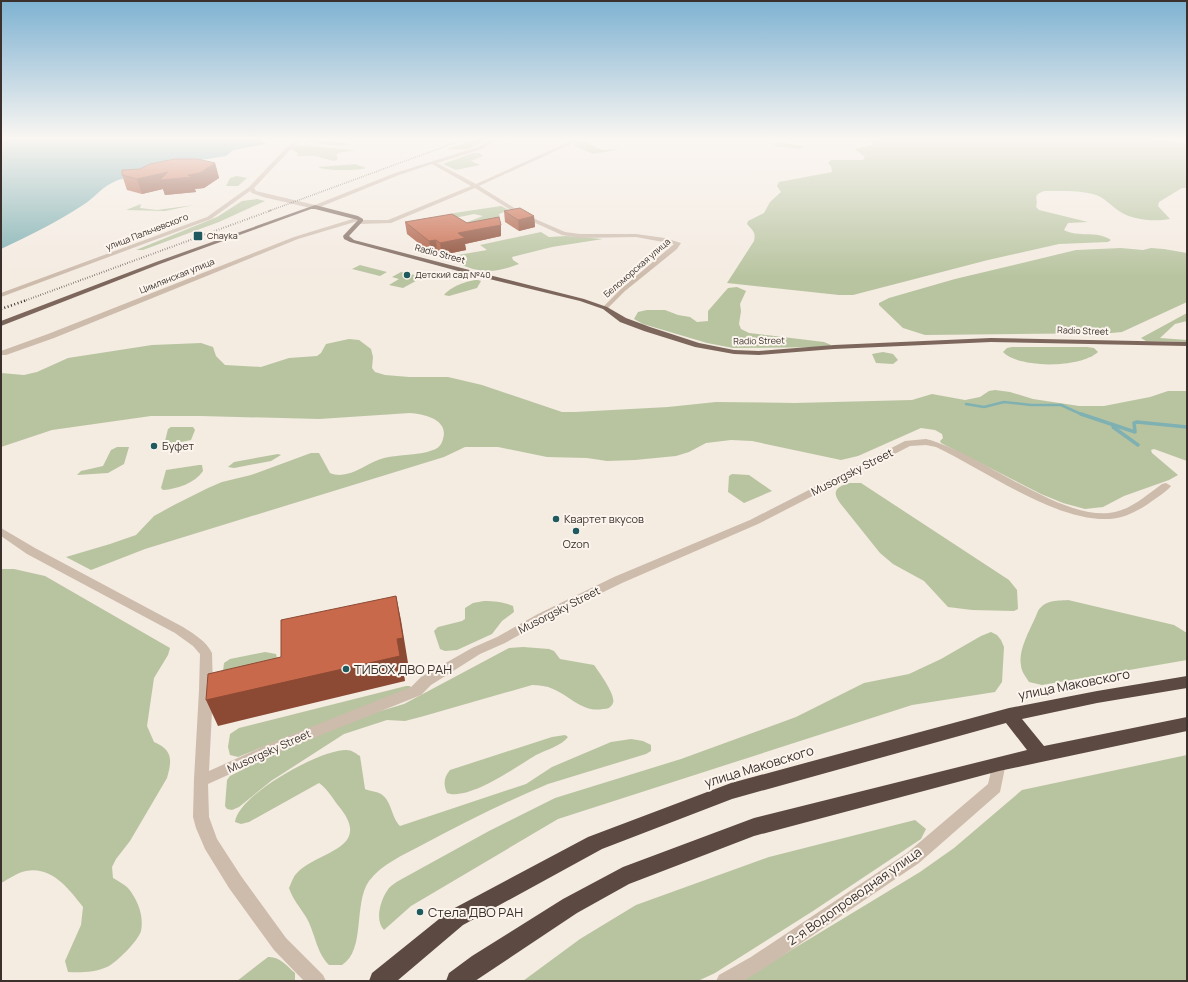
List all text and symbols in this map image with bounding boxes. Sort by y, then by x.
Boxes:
street label: улица Пальчевского [104,210,190,253]
place label: Chayka [207,229,238,242]
marker: Chayka [192,230,204,242]
street label: Беломорская улица [600,235,673,300]
street label: Radio Street [413,241,467,267]
street label: Цимлянская улица [137,255,216,297]
place label: Детский сад №40 [415,268,491,281]
marker: Детский сад №40 [402,270,412,280]
street label: Radio Street [1057,323,1109,338]
street label: Radio Street [733,334,785,347]
place label: Буфет [162,438,195,453]
marker: Буфет [149,441,159,451]
street label: Musorgsky Street [808,444,895,499]
place label: Квартет вкусов [564,511,644,526]
marker: Квартет вкусов [551,514,561,524]
marker: Ozon [571,526,581,536]
place label: Ozon [563,536,589,551]
street label: Musorgsky Street [515,582,602,637]
place label: ТИБОХ ДВО РАН [354,660,452,678]
marker: ТИБОХ ДВО РАН [341,664,351,674]
street label: улица Маковского [1017,664,1132,704]
street label: Musorgsky Street [225,725,313,776]
street label: улица Маковского [702,741,816,791]
street label: 2-я Водопроводная улица [783,843,925,949]
place label: Стела ДВО РАН [428,903,523,921]
marker: Стела ДВО РАН [415,907,425,917]

